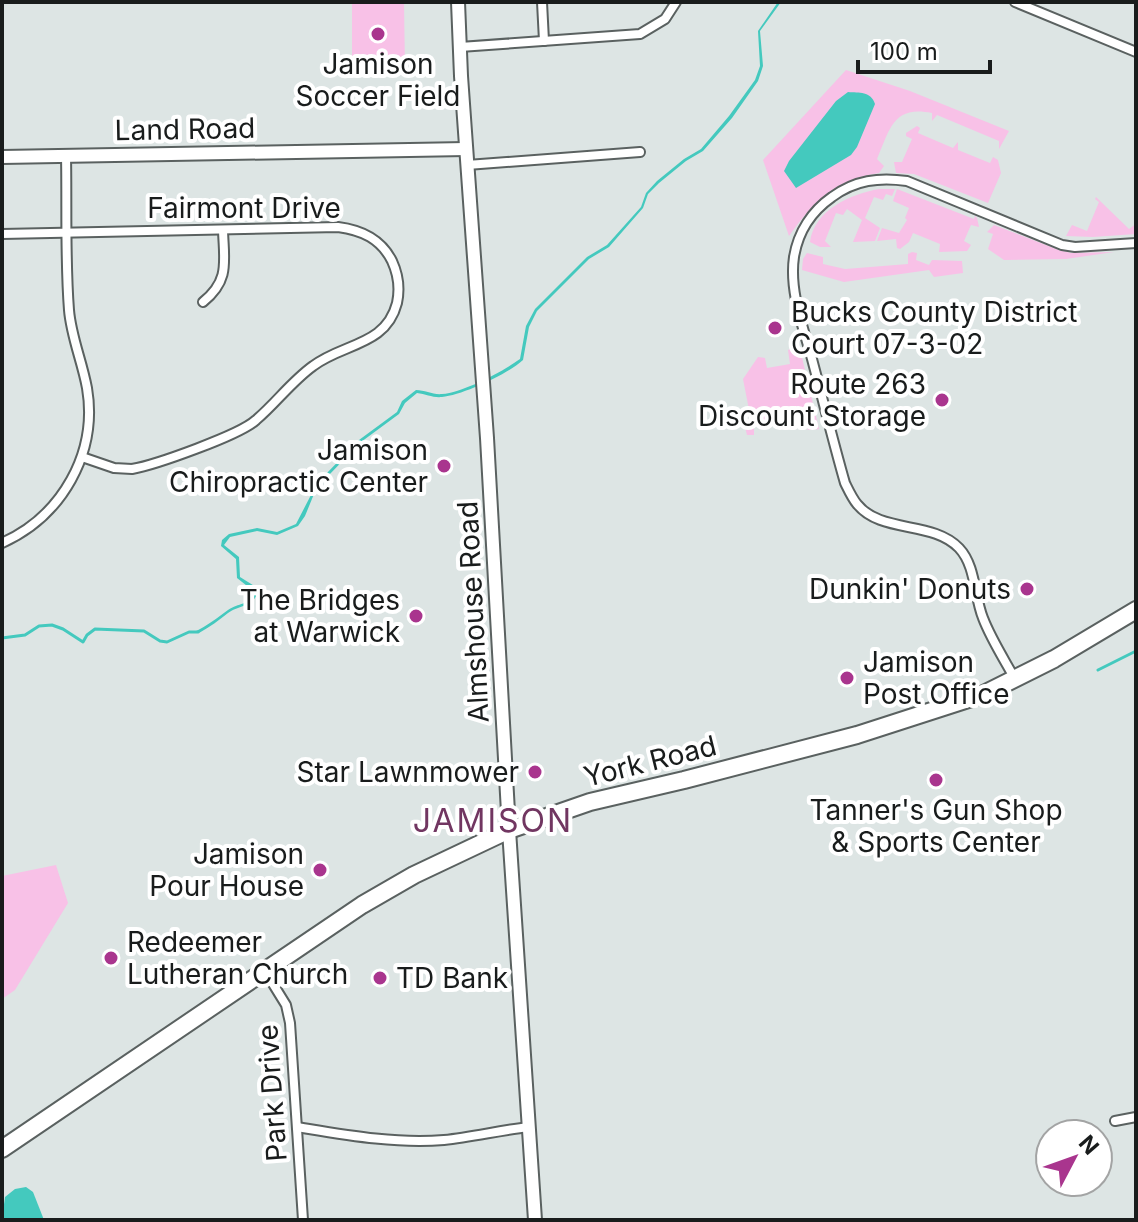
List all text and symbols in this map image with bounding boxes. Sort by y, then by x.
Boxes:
scale bar [858,24,990,74]
marker: Jamison Soccer Field [369,25,387,43]
text: 100 m [870,37,938,66]
place label: Jamison Soccer Field [295,47,461,113]
street label: Land Road [114,111,256,147]
street label: Fairmont Drive [147,191,341,225]
place label: Bucks County District Court 07-3-02 [791,295,1077,361]
marker: Bucks County District Court 07-3-02 [766,319,784,337]
place label: Route 263 Discount Storage [698,367,926,433]
marker: Route 263 Discount Storage [933,391,951,409]
place label: Jamison Chiropractic Center [169,433,428,499]
marker: Jamison Chiropractic Center [435,457,453,475]
street label: Almshouse Road [450,500,496,724]
place label: Dunkin' Donuts [809,572,1011,606]
marker: Dunkin' Donuts [1018,580,1036,598]
place label: The Bridges at Warwick [240,583,400,649]
marker: The Bridges at Warwick [407,607,425,625]
place label: Jamison Post Office [863,645,1009,711]
marker: Jamison Post Office [838,669,856,687]
street label: York Road [580,728,720,794]
place label: Star Lawnmower [297,755,519,789]
marker: Star Lawnmower [526,763,544,781]
marker: Tanner's Gun Shop & Sports Center [927,771,945,789]
place label: Tanner's Gun Shop & Sports Center [809,793,1063,859]
district label: JAMISON [413,801,573,840]
place label: Jamison Pour House [149,837,304,903]
marker: Jamison Pour House [311,861,329,879]
place label: Redeemer Lutheran Church [127,925,348,991]
marker: Redeemer Lutheran Church [102,949,120,967]
place label: TD Bank [396,961,508,995]
marker: TD Bank [371,969,389,987]
street label: Park Drive [250,1023,294,1163]
north arrow [1034,1118,1114,1198]
text: N [1074,1130,1104,1160]

